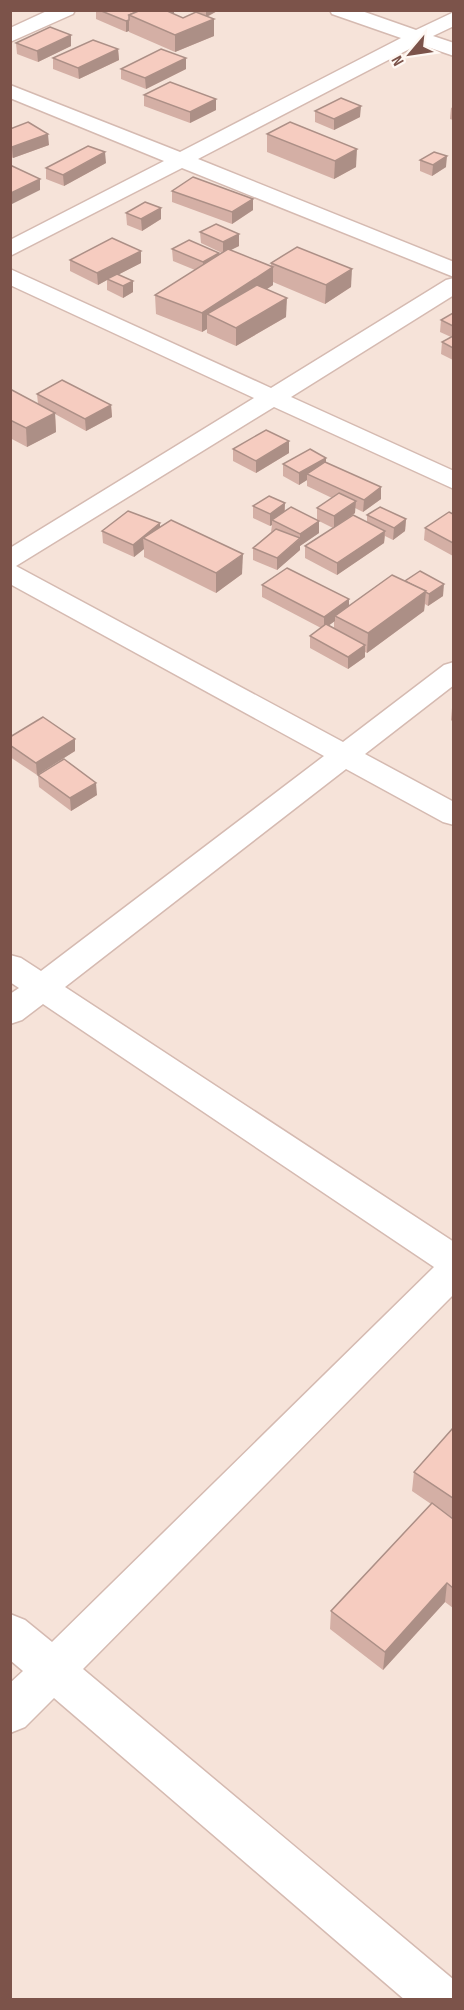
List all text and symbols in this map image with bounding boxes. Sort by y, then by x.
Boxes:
north arrow [380,24,440,84]
text: N [388,52,409,69]

